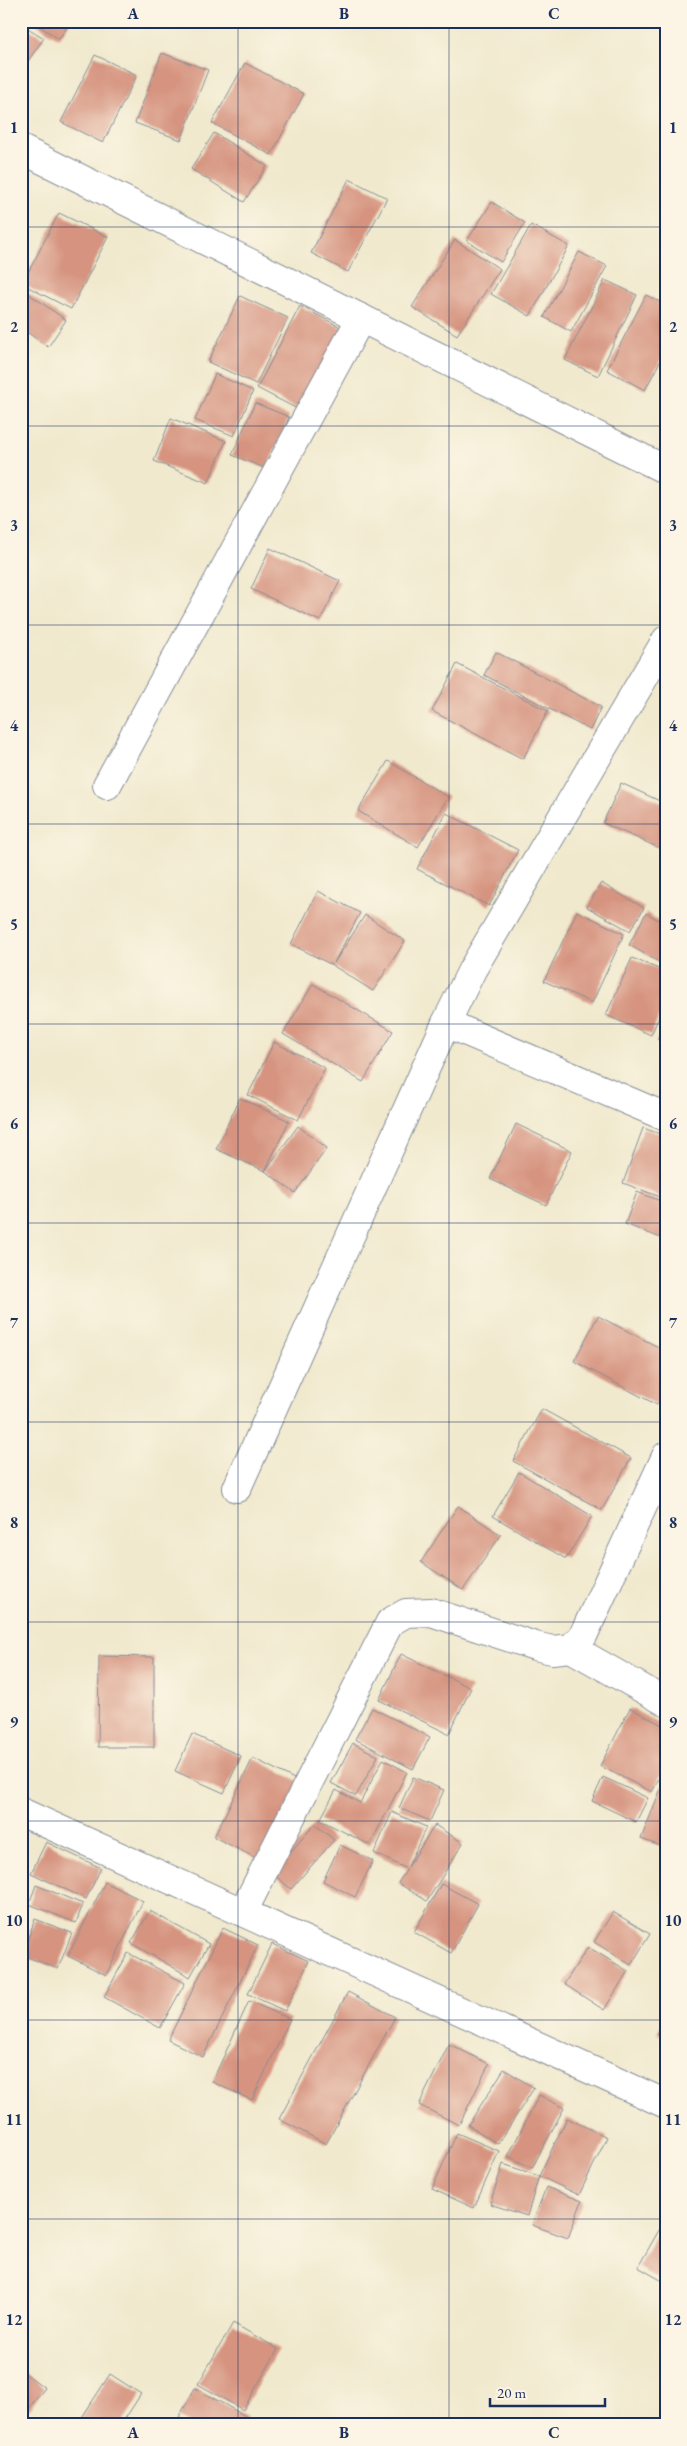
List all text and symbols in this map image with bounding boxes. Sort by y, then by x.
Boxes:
text: A [126,3,139,24]
text: B [339,3,349,24]
text: C [548,3,560,24]
text: 1 [10,117,18,138]
text: 1 [669,117,677,138]
text: 2 [10,316,19,337]
text: 2 [669,316,678,337]
text: 3 [10,515,18,536]
text: 3 [669,515,677,536]
text: 4 [10,715,19,736]
text: 4 [669,715,678,736]
text: 5 [10,914,18,935]
text: 5 [669,914,677,935]
text: 6 [10,1113,19,1134]
text: 6 [669,1113,678,1134]
text: 7 [10,1312,19,1333]
text: 7 [669,1312,678,1333]
text: 8 [10,1512,18,1533]
text: 8 [669,1512,677,1533]
text: 9 [10,1711,19,1732]
text: 9 [669,1711,678,1732]
text: 10 [6,1910,23,1931]
text: 10 [665,1910,682,1931]
text: 11 [6,2109,22,2130]
text: 11 [665,2109,681,2130]
text: 12 [6,2309,23,2330]
text: 12 [665,2309,682,2330]
scale bar [490,2376,604,2408]
text: 20 m [497,2383,526,2402]
text: A [126,2422,139,2443]
text: B [339,2422,349,2443]
text: C [548,2422,560,2443]

